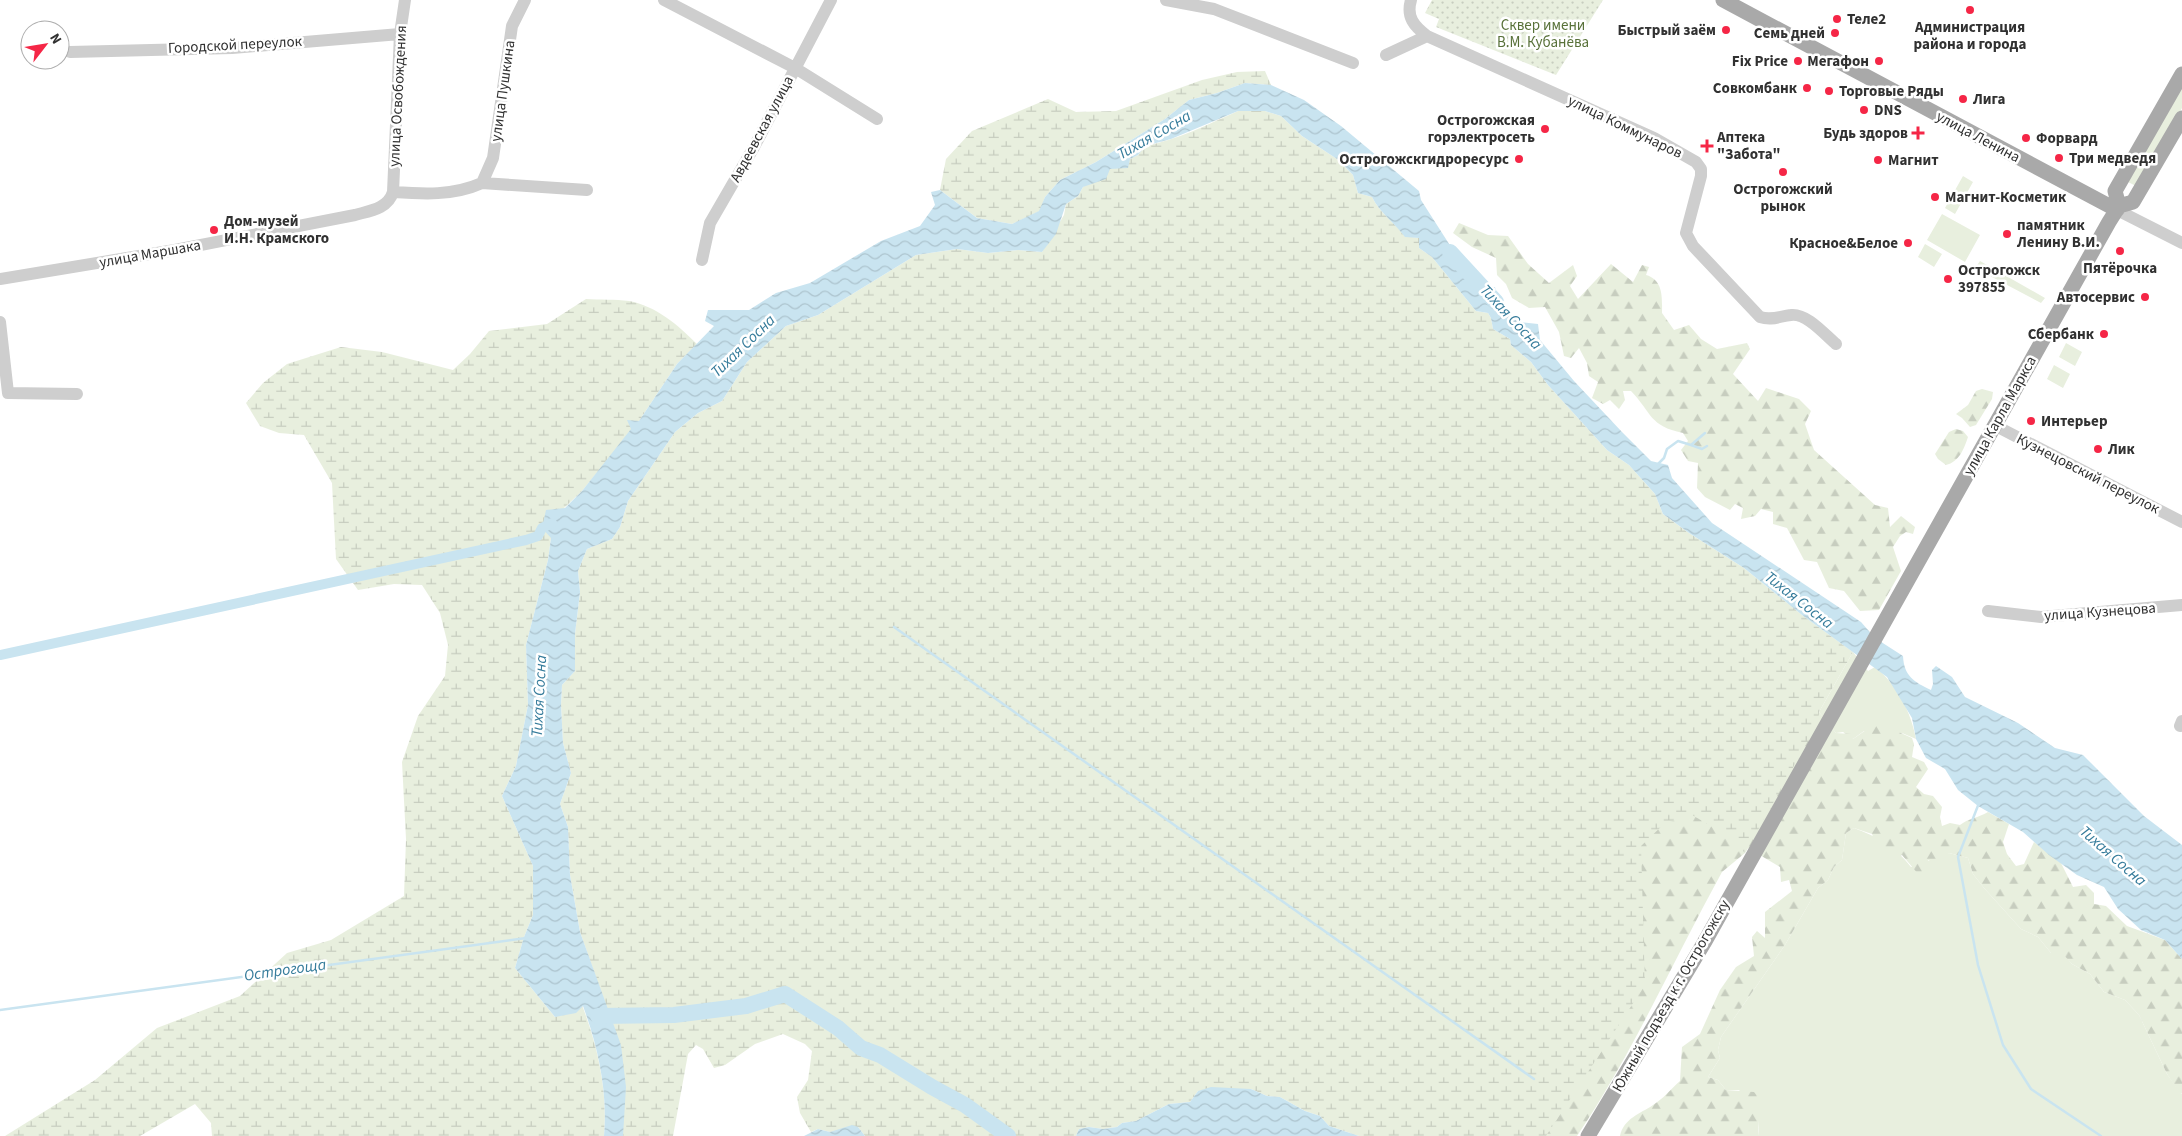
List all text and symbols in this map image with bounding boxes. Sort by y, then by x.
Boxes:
marker: Администрация района и города [1964,4,1976,16]
place label: Теле2 [1847,9,1886,30]
marker: Теле2 [1831,13,1843,25]
park label: Сквер имени В.М. Кубанёва [1497,15,1589,53]
place label: Администрация района и города [1914,17,2026,55]
north arrow [20,20,70,70]
place label: Быстрый заём [1618,20,1716,41]
place label: Семь дней [1754,23,1825,44]
marker: Быстрый заём [1720,24,1732,36]
street label: улица Освобождения [384,25,412,167]
marker: Семь дней [1829,27,1841,39]
text: N [44,30,66,48]
street label: Городской переулок [168,31,303,59]
street label: улица Пушкина [485,39,521,143]
place label: Fix Price [1732,51,1788,72]
place label: Мегафон [1807,51,1869,72]
marker: Fix Price [1792,55,1804,67]
marker: Мегафон [1873,55,1885,67]
street label: Авдеевская улица [725,72,799,186]
place label: Совкомбанк [1713,78,1798,99]
place label: Торговые Ряды [1839,81,1944,102]
marker: Совкомбанк [1801,82,1813,94]
marker: Торговые Ряды [1823,85,1835,97]
place label: Лига [1972,89,2006,110]
street label: улица Коммунаров [1564,90,1686,164]
marker: Лига [1957,93,1969,105]
place label: DNS [1874,100,1902,121]
marker: DNS [1858,104,1870,116]
water label: Тихая Сосна [1113,105,1195,165]
street label: улица Ленина [1932,106,2024,168]
place label: Острогожская горэлектросеть [1428,110,1535,148]
marker: Острогожская горэлектросеть [1539,123,1551,135]
place label: Будь здоров [1823,123,1908,144]
place label: Аптека "Забота" [1716,127,1781,165]
marker: Будь здоров [1912,127,1924,139]
place label: Форвард [2036,128,2098,149]
marker: Форвард [2020,132,2032,144]
marker: Аптека "Забота" [1701,140,1713,152]
place label: Три медведя [2069,148,2156,169]
place label: Острогожскгидроресурс [1339,149,1509,170]
place label: Магнит [1888,150,1939,171]
marker: Три медведя [2053,152,2065,164]
marker: Острогожскгидроресурс [1513,153,1525,165]
marker: Магнит [1872,154,1884,166]
marker: Острогожский рынок [1777,166,1789,178]
place label: Острогожский рынок [1733,179,1833,217]
place label: Магнит-Косметик [1945,187,2067,208]
marker: Магнит-Косметик [1929,191,1941,203]
place label: Дом-музей И.Н. Крамского [224,211,329,249]
place label: памятник Ленину В.И. [2016,215,2100,253]
marker: Дом-музей И.Н. Крамского [208,224,220,236]
marker: памятник Ленину В.И. [2001,228,2013,240]
place label: Красное&Белое [1789,233,1898,254]
street label: улица Маршака [98,235,202,273]
marker: Красное&Белое [1902,237,1914,249]
marker: Пятёрочка [2114,245,2126,257]
place label: Пятёрочка [2083,258,2157,279]
place label: Острогожск 397855 [1958,260,2041,298]
marker: Острогожск 397855 [1942,273,1954,285]
water label: Тихая Сосна [1475,279,1547,355]
place label: Автосервис [2056,287,2135,308]
marker: Автосервис [2139,291,2151,303]
water label: Тихая Сосна [706,309,780,382]
place label: Сбербанк [2028,324,2095,345]
marker: Сбербанк [2098,328,2110,340]
street label: улица Карла Маркса [1958,352,2042,480]
place label: Интерьер [2041,411,2108,432]
marker: Интерьер [2025,415,2037,427]
street label: Кузнецовский переулок [2013,429,2164,520]
place label: Лик [2107,439,2136,460]
marker: Лик [2092,443,2104,455]
water label: Тихая Сосна [1760,566,1838,634]
street label: улица Кузнецова [2043,598,2157,626]
water label: Тихая Сосна [526,654,552,738]
water label: Тихая Сосна [2075,821,2152,892]
street label: Южный подъезд к г. Острогожску [1607,896,1735,1096]
water label: Острогоща [243,953,328,987]

